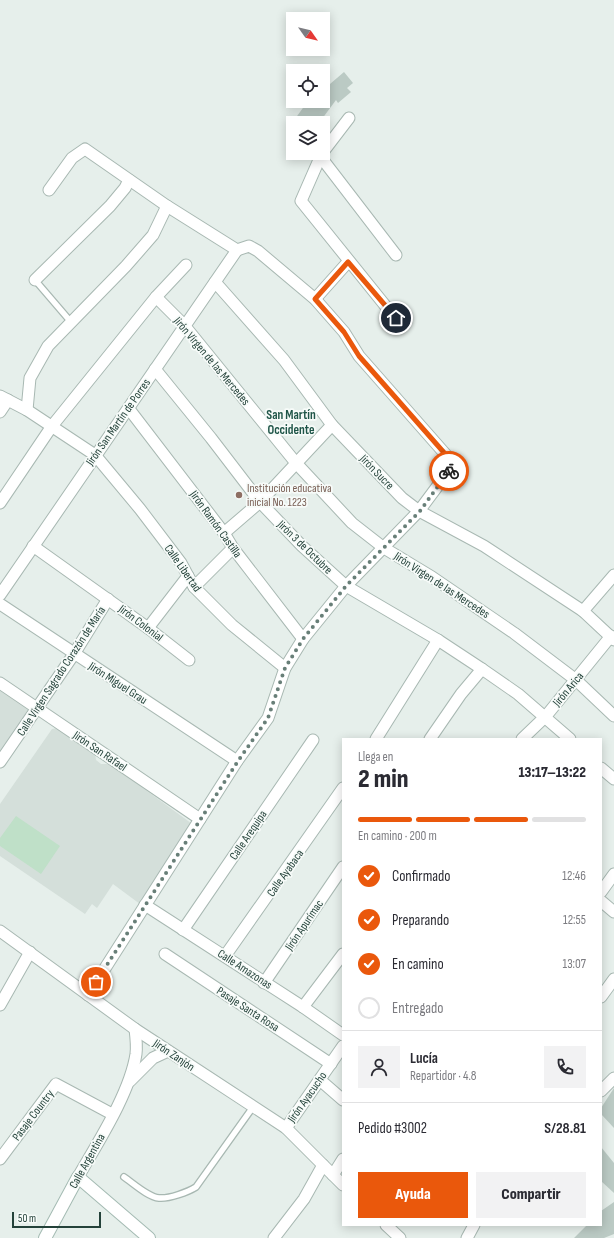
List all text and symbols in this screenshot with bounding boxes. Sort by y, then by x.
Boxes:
north arrow [286,12,330,56]
map controls [286,12,330,160]
button: locate [286,64,330,108]
button: layers [286,116,330,160]
pin [379,301,413,335]
icon: home [385,307,407,329]
street label: Jirón Virgen de las Mercedes [170,313,253,409]
street label: Jirón San Martín de Porres [82,376,154,469]
district label: San Martín Occidente [266,407,316,438]
street label: Jirón Sucre [356,451,397,493]
courier [429,451,469,491]
icon: bike [438,460,460,482]
place label: Institución educativa inicial No. 1223 [247,481,332,510]
street label: Jirón Ramón Castilla [186,487,245,561]
marker: Institución educativa inicial No. 1223 [234,490,244,500]
street label: Jirón 3 de Octubre [273,517,336,578]
street label: Calle Libertad [161,542,204,595]
street label: Jirón Virgen de las Mercedes [390,548,492,622]
street label: Jirón Colonial [115,601,166,645]
street label: Calle Virgen Sagrado Corazón de María [14,603,109,739]
street label: Jirón Miguel Grau [85,658,150,708]
street label: Jirón Arica [549,669,587,710]
street label: Jirón San Rafael [69,727,130,775]
text: Llega en [358,749,393,765]
text: 13:17–13:22 [518,763,586,782]
text: 2 min [358,764,408,795]
street label: Calle Arequipa [226,807,271,863]
text: En camino · 200 m [358,828,437,844]
street label: Calle Ayabaca [264,846,307,900]
icon: check [358,865,380,887]
text: Confirmado [392,867,451,886]
text: 12:46 [562,868,586,884]
street label: Jirón Apurímac [281,897,327,954]
icon: check [358,909,380,931]
text: Preparando [392,911,449,930]
text: 12:55 [563,912,586,928]
street label: Calle Amazonas [215,946,275,993]
icon: check [358,953,380,975]
text: En camino [392,955,444,974]
text: 13:07 [563,956,586,972]
pin [79,965,113,999]
icon: bag [85,971,107,993]
street label: Pasaje Santa Rosa [214,984,282,1035]
text: Entregado [392,999,443,1018]
street label: Jirón Zanjón [149,1036,197,1075]
button: person [358,1046,400,1088]
button: phone [544,1046,586,1088]
text: Lucía [410,1049,438,1068]
text: Repartidor · 4.8 [410,1068,477,1084]
street label: Jirón Ayacucho [284,1069,330,1126]
street label: Pasaje Country [9,1087,58,1144]
text: Pedido #3002 [358,1119,427,1138]
text: S/28.81 [544,1119,586,1138]
street label: Calle Argentina [66,1131,109,1191]
button: Ayuda [358,1172,468,1218]
button: Compartir [476,1172,586,1218]
scale bar [12,1210,101,1229]
text: 50 m [18,1212,36,1225]

